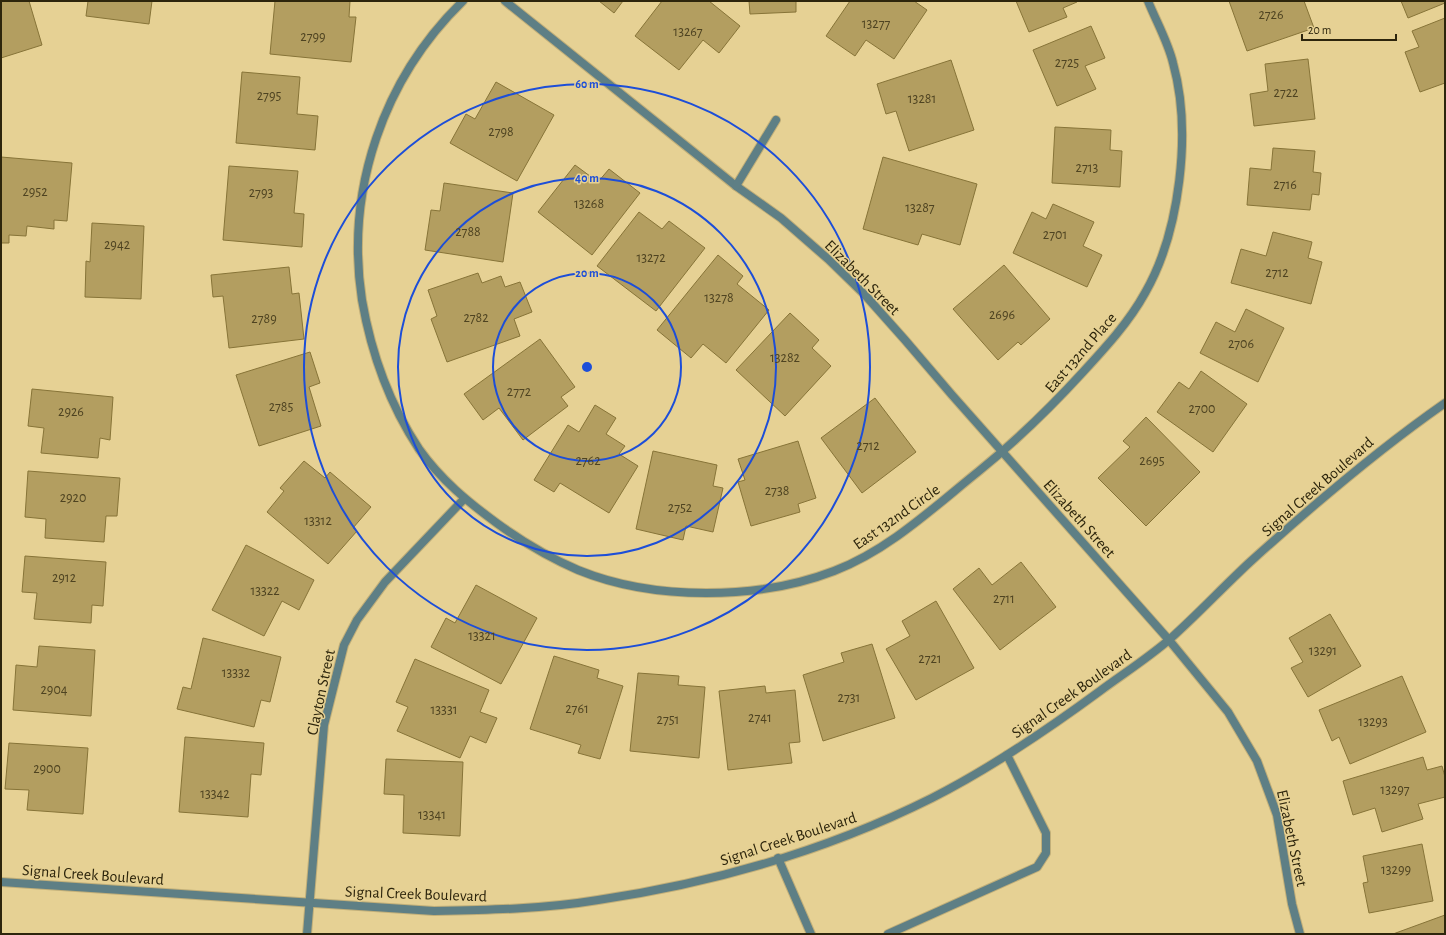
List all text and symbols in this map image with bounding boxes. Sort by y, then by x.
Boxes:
house number: 2726 [1258,8,1284,22]
scale bar [1302,16,1396,42]
house number: 13277 [862,17,890,31]
text: 20 m [1308,24,1331,36]
house number: 13267 [673,25,703,39]
house number: 2799 [300,30,326,44]
house number: 2725 [1055,56,1079,70]
text: 60 m [575,78,599,90]
house number: 2722 [1274,86,1298,100]
house number: 2795 [257,89,281,103]
house number: 13281 [908,92,936,106]
house number: 2798 [488,125,514,139]
house number: 2713 [1076,161,1099,175]
text: 40 m [575,172,599,184]
house number: 2716 [1273,178,1297,192]
house number: 2952 [22,185,48,199]
house number: 2793 [249,186,274,200]
house number: 13268 [574,197,604,211]
house number: 13287 [905,201,935,215]
house number: 2788 [455,225,481,239]
house number: 2701 [1043,228,1067,242]
street label: Elizabeth Street [822,237,903,318]
house number: 2942 [104,238,130,252]
house number: 13272 [636,251,666,265]
house number: 2712 [1265,266,1289,280]
text: 20 m [575,267,599,279]
house number: 13278 [704,291,734,305]
house number: 2696 [989,308,1015,322]
street label: East 132nd Place [1042,310,1120,396]
house number: 2782 [463,311,489,325]
house number: 2789 [251,312,277,326]
house number: 2706 [1228,337,1254,351]
house number: 13282 [770,351,800,365]
centre of rings [580,360,594,374]
house number: 2772 [507,385,531,399]
house number: 2785 [269,400,293,414]
house number: 2700 [1189,402,1216,416]
house number: 2926 [58,405,84,419]
street label: Signal Creek Boulevard [1259,434,1377,539]
house number: 2712 [856,439,880,453]
house number: 2762 [575,454,601,468]
house number: 2695 [1139,454,1165,468]
street label: Elizabeth Street [1040,477,1118,561]
street label: East 132nd Circle [850,481,943,553]
house number: 2738 [765,484,789,498]
house number: 2920 [60,491,86,505]
house number: 2752 [668,501,692,515]
house number: 13312 [304,514,332,528]
house number: 2912 [52,571,76,585]
house number: 13322 [250,584,280,598]
house number: 2711 [993,592,1015,606]
house number: 13321 [468,629,496,643]
house number: 13291 [1309,644,1337,658]
street label: Signal Creek Boulevard [1009,646,1134,741]
street label: Clayton Street [304,648,339,737]
house number: 2721 [918,652,942,666]
house number: 13332 [222,666,250,680]
house number: 2904 [40,683,68,697]
house number: 2731 [838,691,860,705]
house number: 2761 [565,702,589,716]
house number: 13331 [431,703,457,717]
house number: 2741 [748,711,772,725]
house number: 2751 [657,713,679,727]
house number: 13293 [1358,715,1388,729]
house number: 2900 [33,762,61,776]
house number: 13297 [1380,783,1410,797]
house number: 13342 [200,787,230,801]
street label: Elizabeth Street [1274,788,1310,888]
house number: 13341 [418,808,446,822]
street label: Signal Creek Boulevard [718,809,858,869]
street label: Signal Creek Boulevard [21,862,164,888]
house number: 13299 [1381,863,1411,877]
street label: Signal Creek Boulevard [345,884,487,904]

